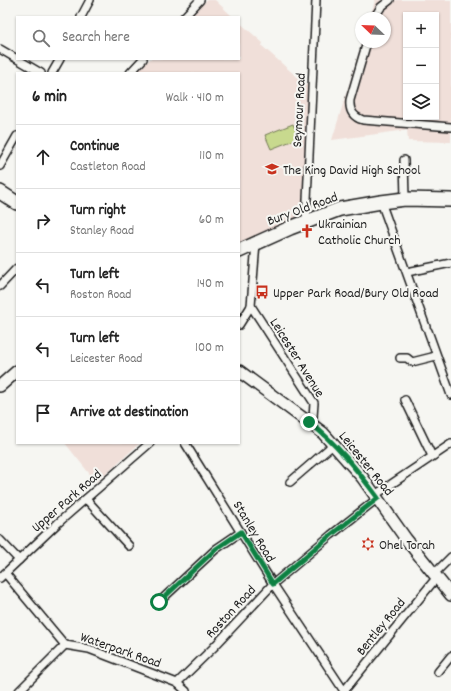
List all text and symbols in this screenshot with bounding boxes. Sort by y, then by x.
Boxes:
north arrow [355,12,391,48]
map controls [403,12,439,120]
button: + [403,12,439,48]
search box [16,16,240,60]
icon: search [30,27,52,49]
text: Search here [62,27,130,49]
button: − [403,48,439,84]
street label: Seymour Road [288,72,312,148]
button: layers [403,84,439,120]
text: 6 min [32,86,67,110]
text: Walk · 410 m [166,89,224,108]
text: Continue [70,136,119,158]
icon: ahead [32,146,54,168]
text: 110 m [199,147,224,166]
text: Castleton Road [70,158,145,177]
school or university icon: The King David High School [264,161,280,177]
place label: The King David High School [283,161,421,181]
street label: Bury Old Road [264,188,341,232]
text: Turn right [70,200,126,222]
icon: right [32,210,54,232]
text: 60 m [199,211,224,230]
place label: Ukrainian Catholic Church [318,215,401,251]
text: Stanley Road [70,222,134,241]
church icon: Ukrainian Catholic Church [299,223,315,239]
text: Turn left [70,264,119,286]
icon: left [32,274,54,296]
text: 140 m [197,275,224,294]
bus stop icon: Upper Park Road/Bury Old Road [254,284,270,300]
place label: Upper Park Road/Bury Old Road [273,284,439,304]
text: Roston Road [70,286,131,305]
street label: Leicester Avenue [264,315,329,402]
text: Turn left [70,328,119,350]
icon: left [32,338,54,360]
text: 100 m [195,339,224,358]
text: Leicester Road [70,350,142,369]
icon: arrive [32,402,54,424]
text: Arrive at destination [70,402,188,424]
route end [300,413,318,431]
street label: Leicester Road [333,428,398,501]
street label: Upper Park Road [28,465,107,538]
street label: Stanley Road [227,497,280,567]
synagogue icon: Ohel Torah [360,536,376,552]
place label: Ohel Torah [379,536,435,556]
street label: Roston Road [202,581,261,643]
route start [150,593,168,611]
street label: Bentley Road [352,594,411,660]
street label: Waterpark Road [77,628,164,674]

